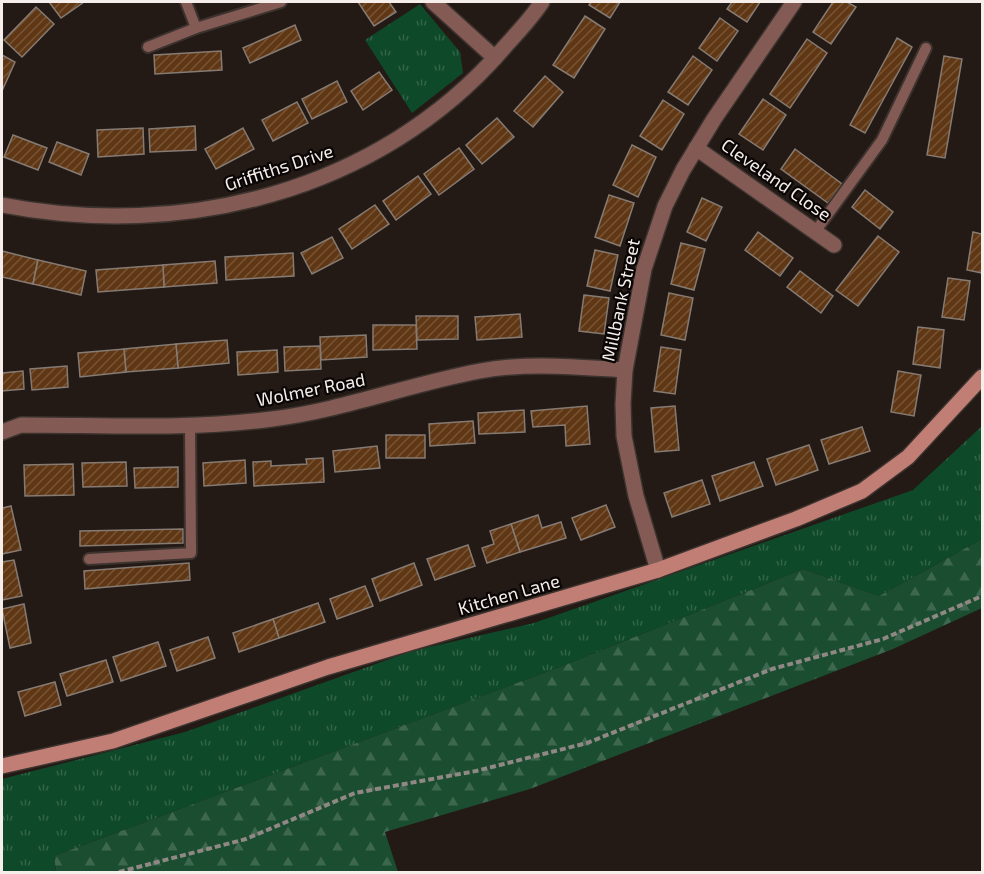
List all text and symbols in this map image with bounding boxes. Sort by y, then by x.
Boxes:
street label: Cleveland Close [717,133,836,225]
street label: Griffiths Drive [222,139,336,195]
street label: Millbank Street [596,236,644,363]
street label: Wolmer Road [255,368,367,410]
street label: Kitchen Lane [455,569,562,619]

